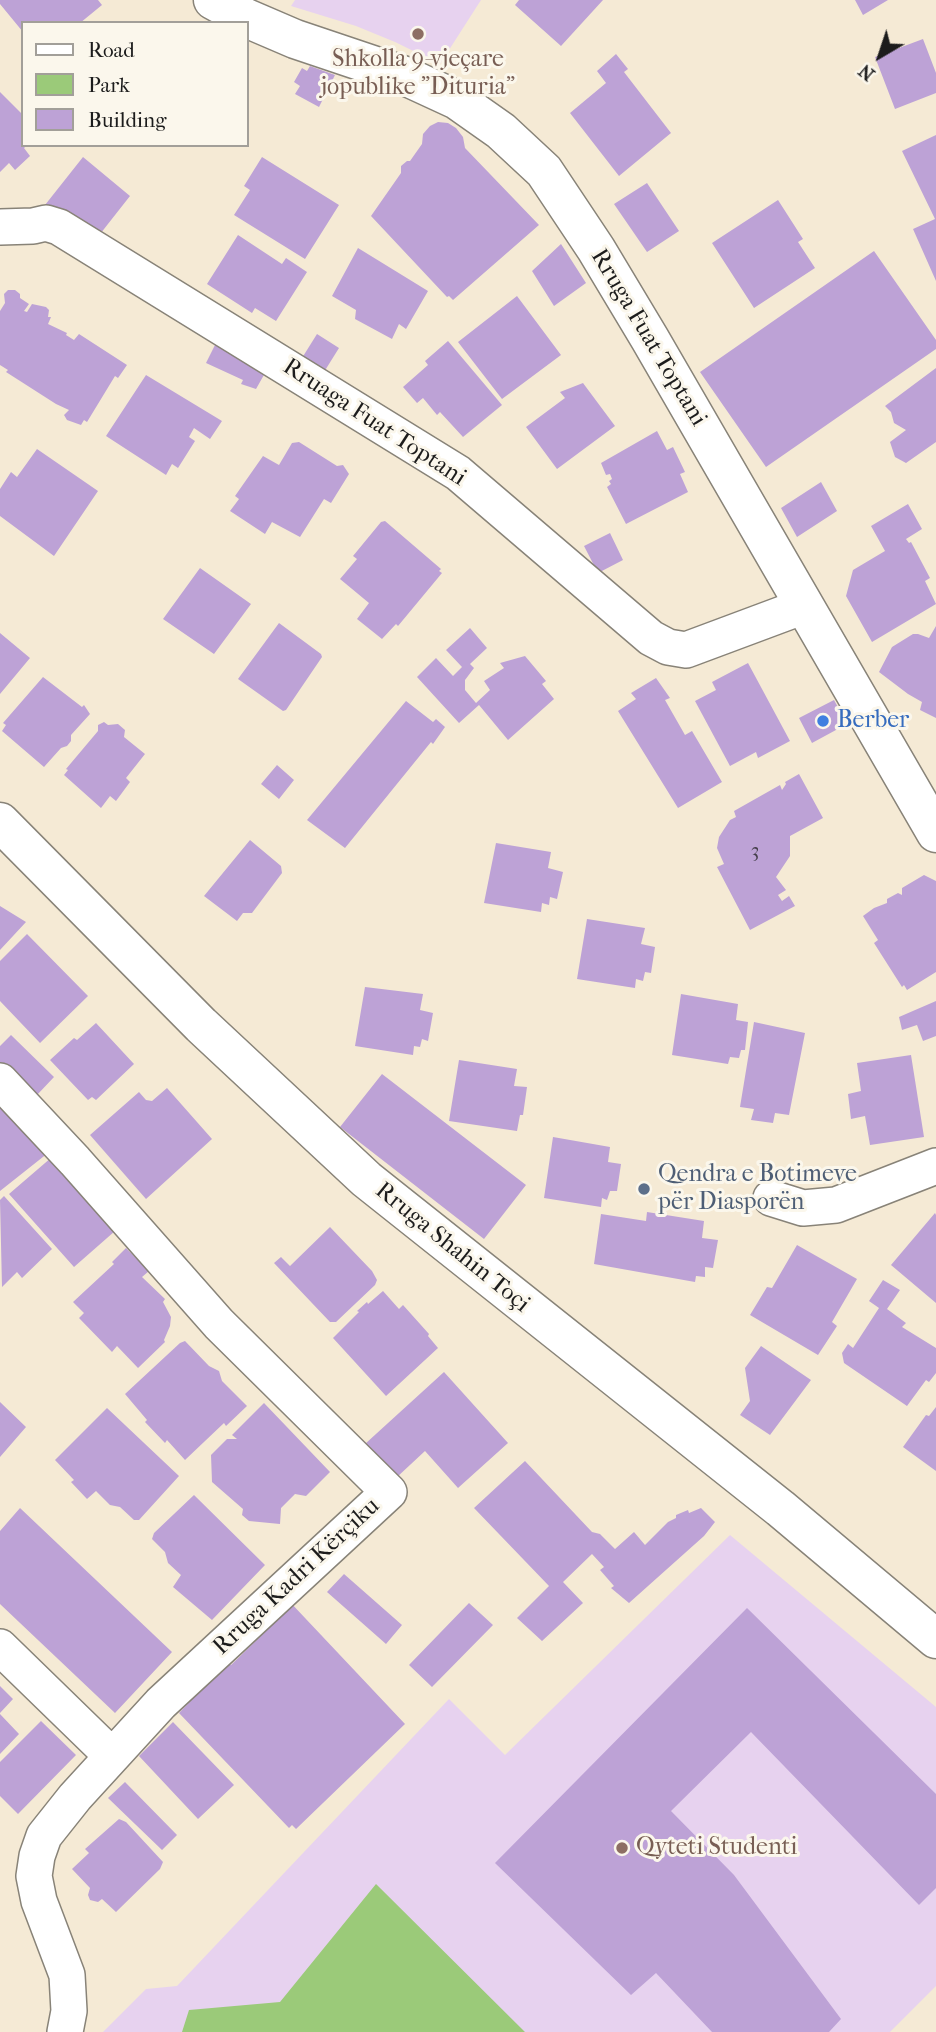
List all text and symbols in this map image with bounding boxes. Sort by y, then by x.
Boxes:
legend [21,21,248,147]
north arrow [845,21,915,91]
marker: Shkolla 9-vjeçare jopublike "Dituria" [410,26,426,42]
text: Road [88,38,135,62]
place label: Shkolla 9-vjeçare jopublike "Dituria" [321,46,515,102]
text: N [854,59,879,85]
text: Park [88,73,130,97]
text: Building [88,108,166,132]
street label: Rruga Fuat Toptani [584,244,712,432]
street label: Rruaga Fuat Toptani [277,353,471,493]
place label: Berber [837,707,909,735]
marker: Berber [815,713,831,729]
house number: 3 [751,839,759,865]
place label: Qendra e Botimeve për Diasporën [658,1161,857,1217]
street label: Rruga Shahin Toçi [369,1177,535,1319]
marker: Qendra e Botimeve për Diasporën [636,1181,652,1197]
street label: Rruga Kadri Kërçiku [208,1492,386,1662]
place label: Qyteti Studenti [636,1834,797,1862]
marker: Qyteti Studenti [614,1840,630,1856]

